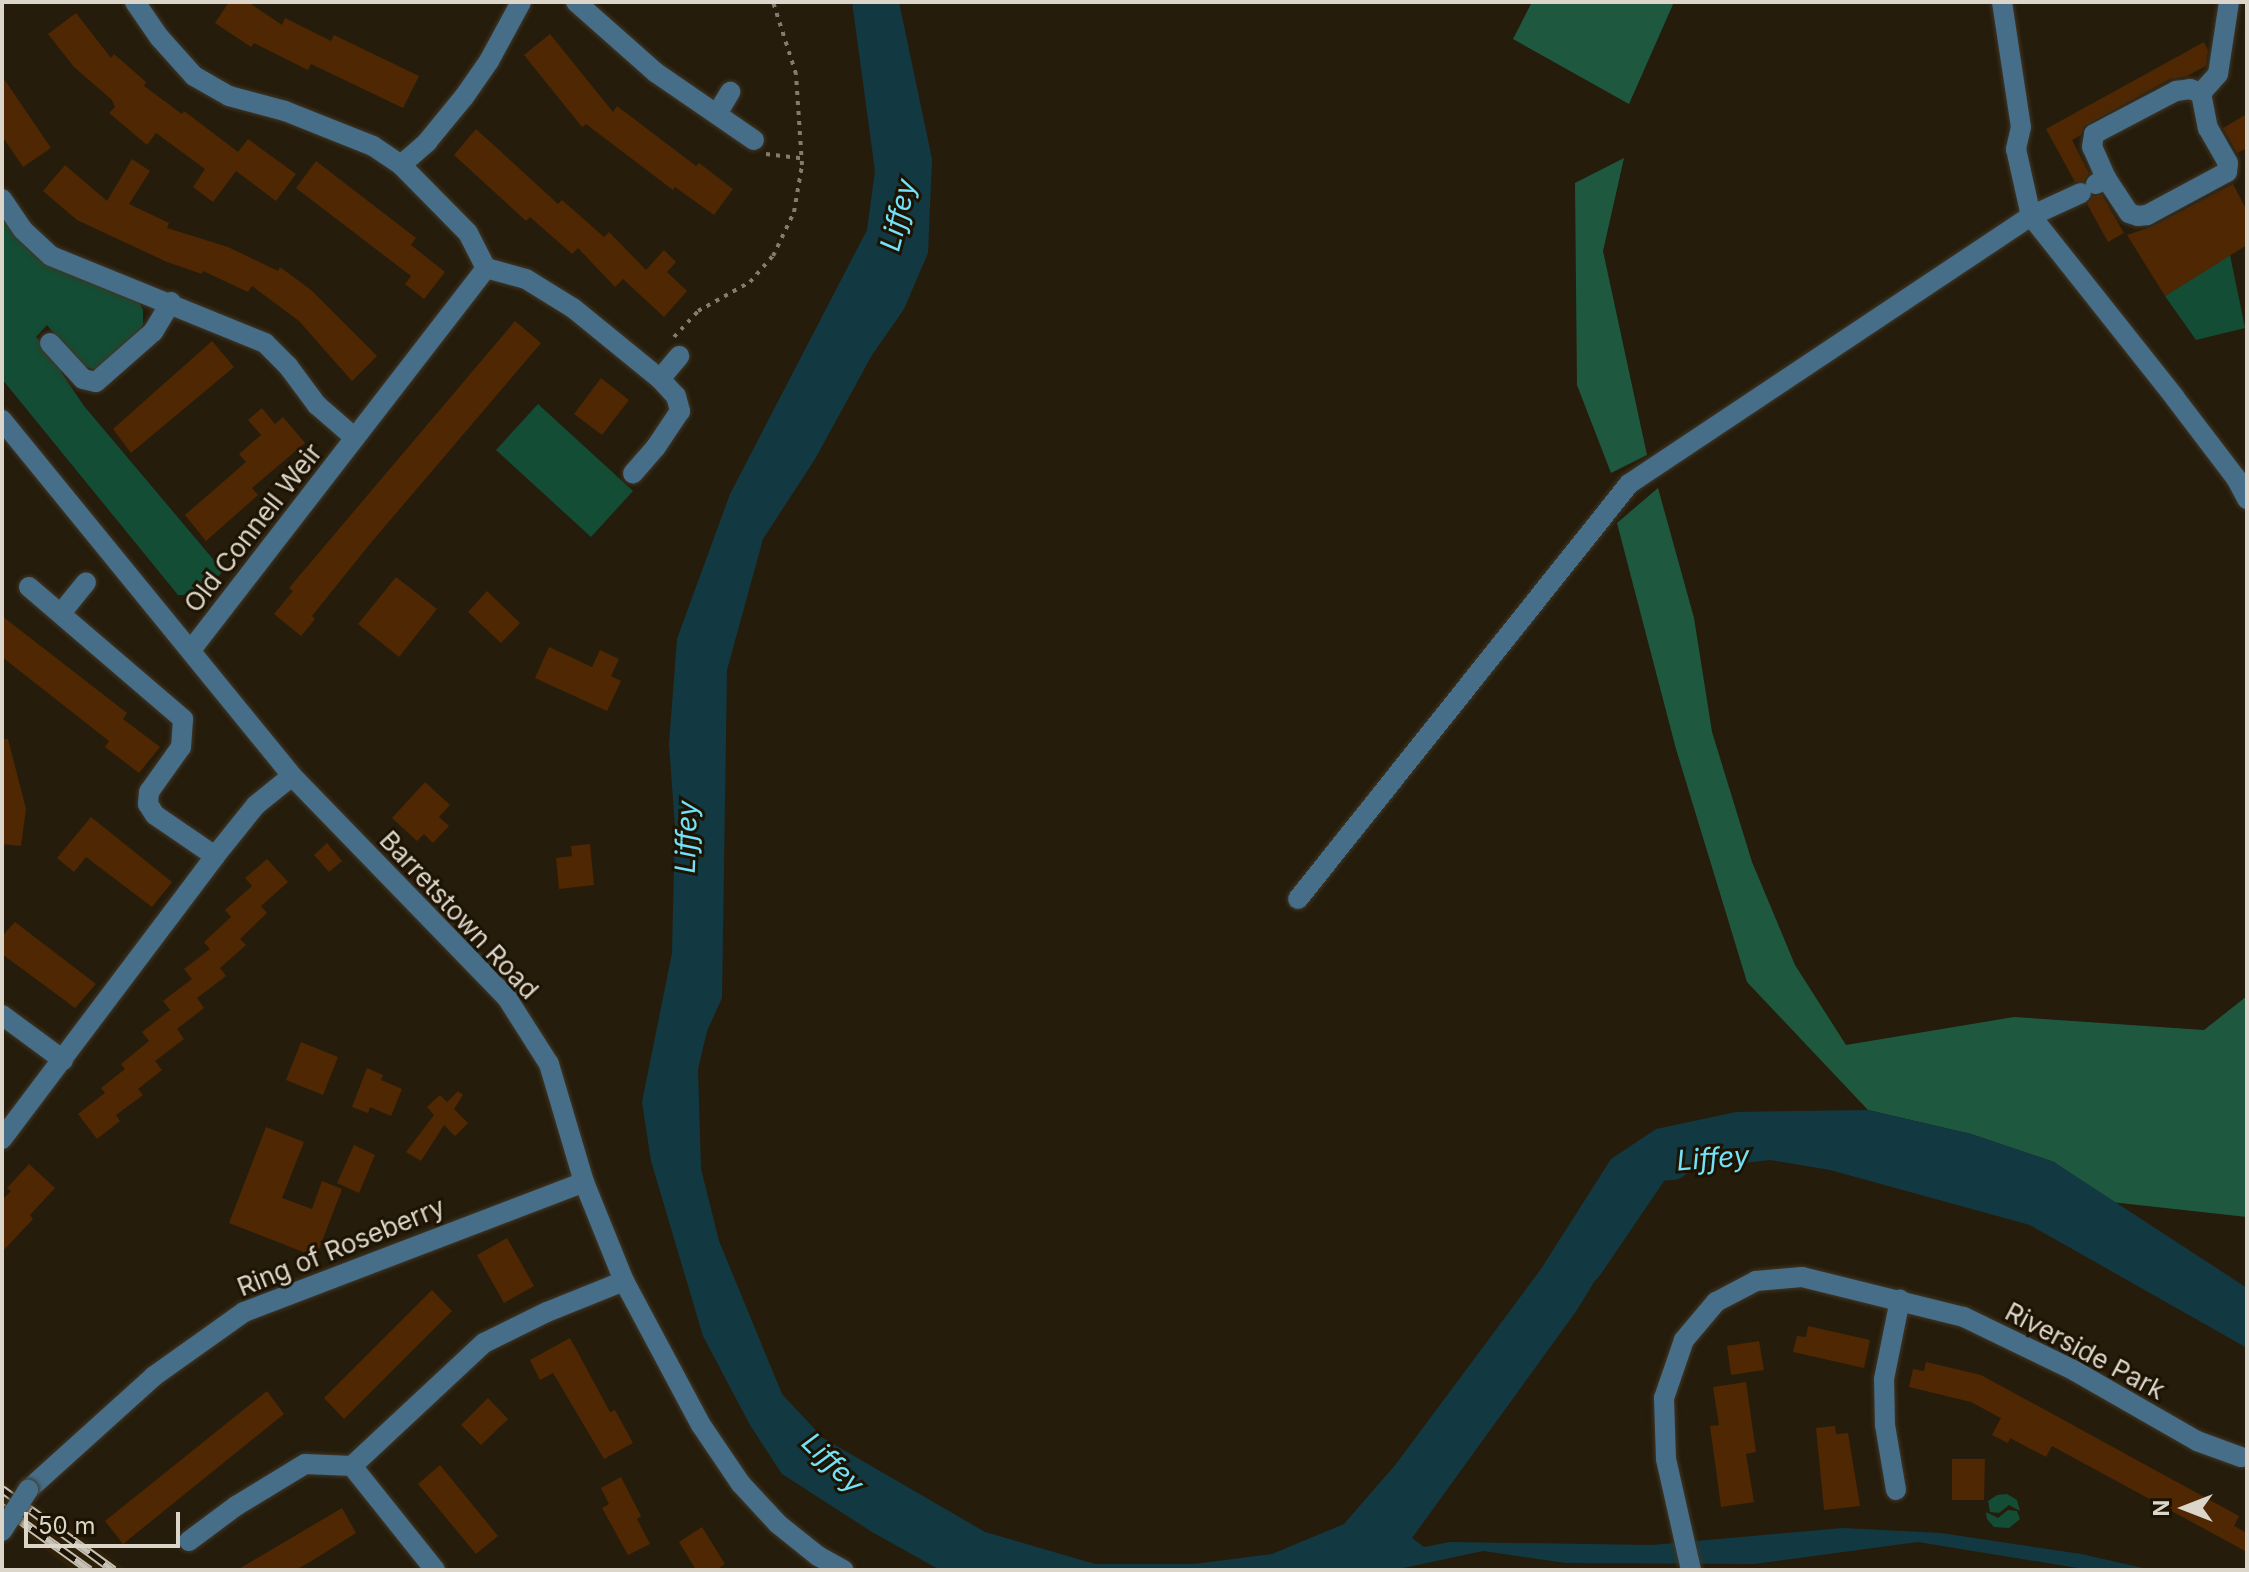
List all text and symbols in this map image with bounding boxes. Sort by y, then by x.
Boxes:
water label: Liffey [873,176,923,254]
street label: Old Connell Weir [178,437,328,619]
water label: Liffey [668,800,704,874]
street label: Barretstown Road [373,825,545,1005]
water label: Liffey [1675,1139,1751,1177]
street label: Ring of Roseberry [233,1191,449,1303]
street label: Riverside Park [2000,1296,2170,1406]
water label: Liffey [795,1426,871,1500]
north arrow [2145,1468,2225,1548]
scale bar [28,1496,184,1546]
text: N [2148,1500,2174,1516]
text: 50 m [38,1511,96,1540]

